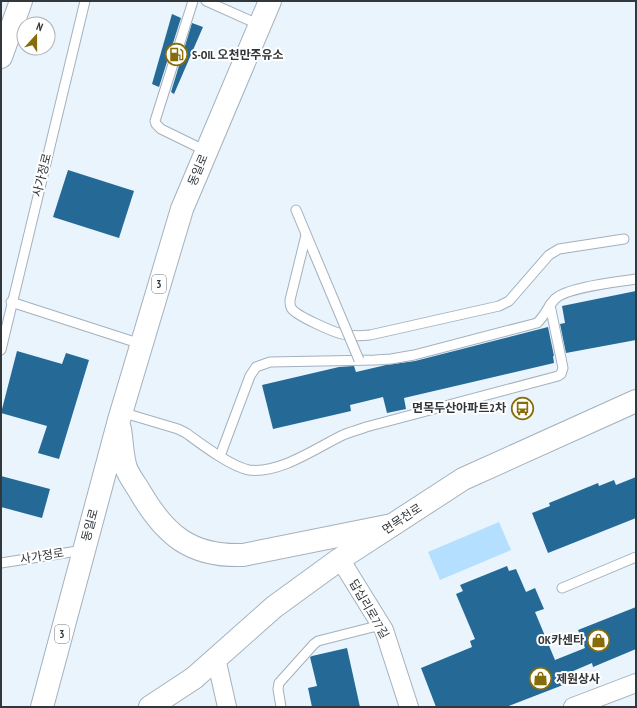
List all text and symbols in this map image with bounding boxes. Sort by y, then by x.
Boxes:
north arrow [16,16,56,56]
text: N [34,19,45,34]
fuel station icon: S-OIL 오천만주유소 [163,42,189,68]
place label: S-OIL 오천만주유소 [192,47,284,62]
street label: 사가정로 [29,152,54,198]
street label: 동일로 [184,152,211,188]
road number: 3 [152,275,166,293]
bus stop icon: 면목두산아파트2차 [509,395,535,421]
place label: 면목두산아파트2차 [412,400,506,415]
street label: 면목천로 [379,500,424,537]
street label: 동일로 [78,507,101,543]
street label: 사가정로 [19,545,65,566]
street label: 답십리로77길 [346,576,392,641]
road number: 3 [55,625,69,643]
shop icon: OK카센타 [586,627,612,653]
place label: OK카센타 [538,632,584,647]
shop icon: 제원상사 [527,666,553,692]
place label: 제원상사 [556,671,600,686]

